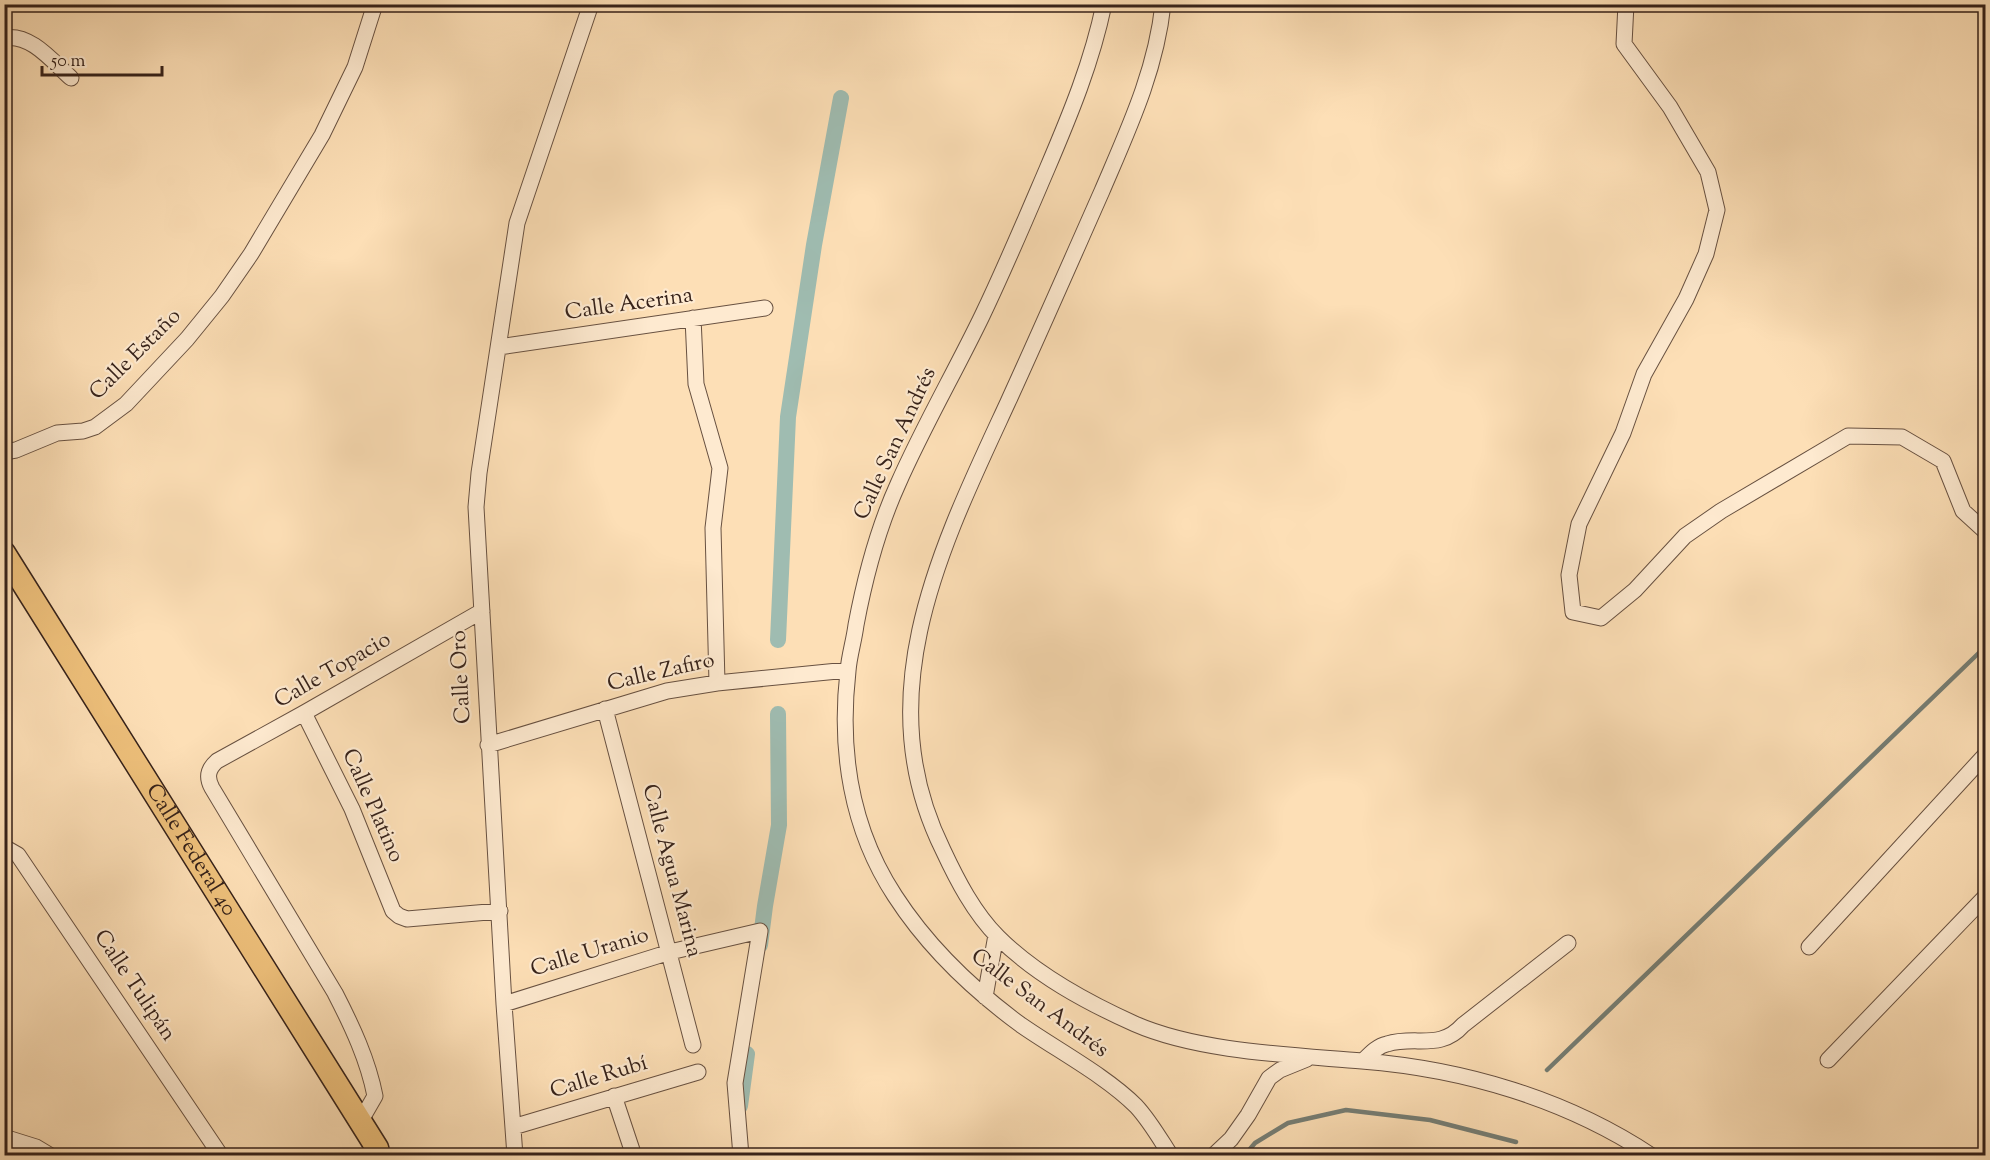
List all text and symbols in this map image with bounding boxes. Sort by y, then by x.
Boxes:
scale bar [42,39,162,77]
text: 50 m [50,49,86,75]
street label: Calle Acerina [563,280,695,330]
street label: Calle Estaño [83,302,189,408]
street label: Calle San Andrés [847,362,945,526]
street label: Calle Topacio [269,625,397,717]
street label: Calle Oro [444,629,480,725]
street label: Calle Zafiro [604,645,718,701]
street label: Calle Platino [333,744,411,868]
street label: Calle Federal 40 [137,778,244,923]
street label: Calle Agua Marina [633,781,709,961]
street label: Calle Uranio [527,920,653,986]
street label: Calle Tulipán [85,924,183,1048]
street label: Calle San Andrés [963,941,1115,1067]
street label: Calle Rubí [546,1048,652,1108]

